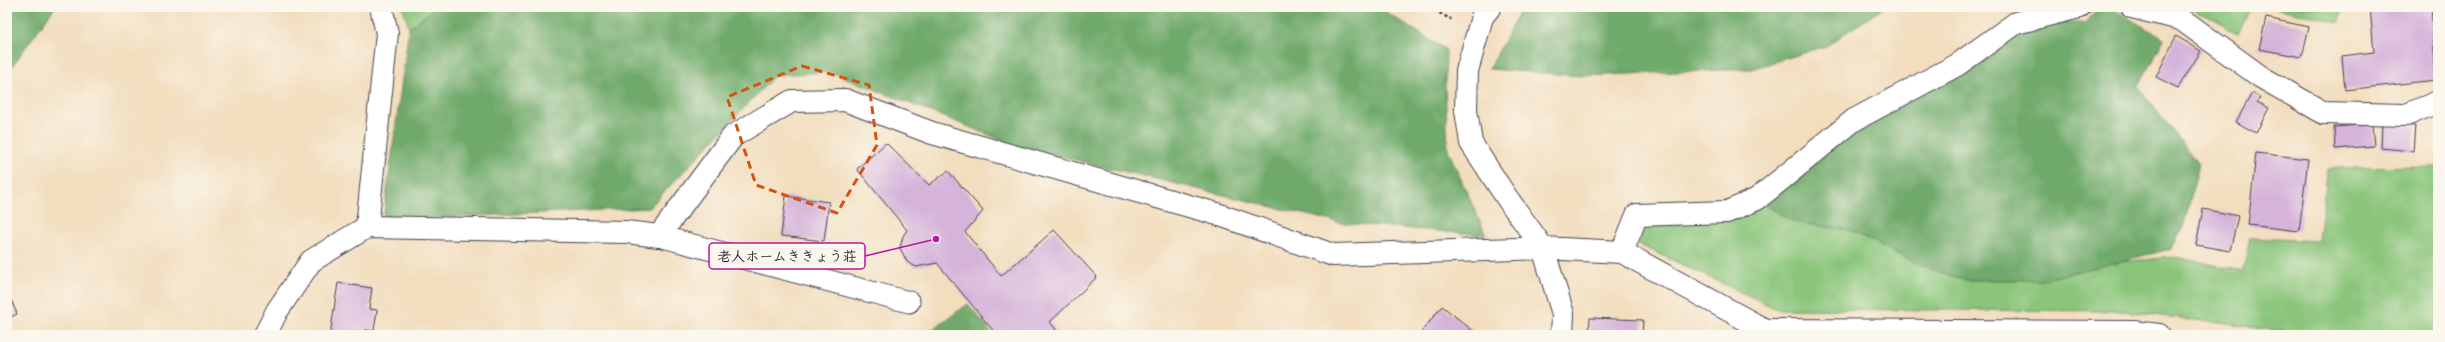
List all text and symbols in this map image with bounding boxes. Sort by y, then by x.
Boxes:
callout: 老人ホームききょう荘 [709,243,865,269]
text: 老人ホームききょう荘 [717,248,857,265]

